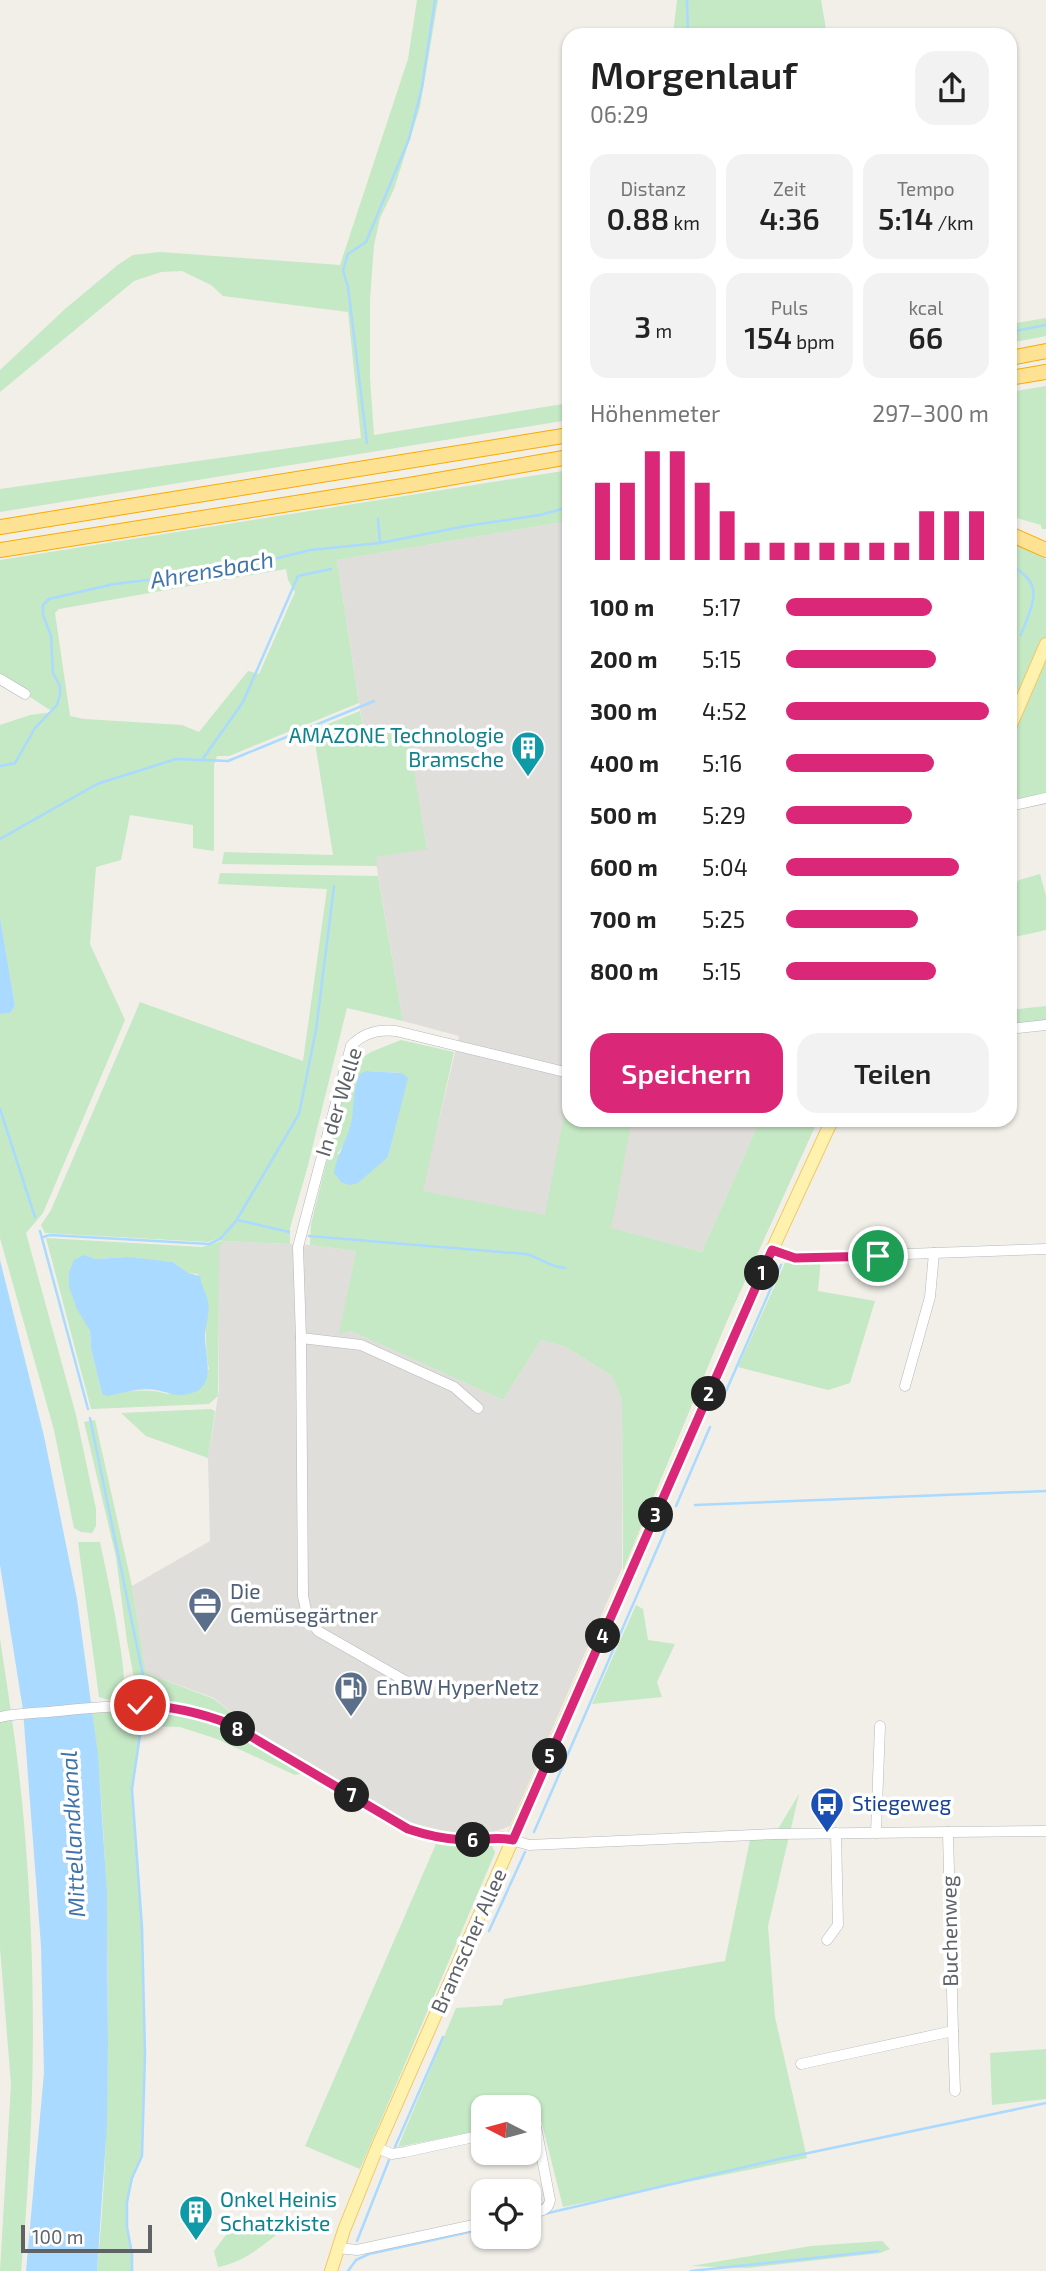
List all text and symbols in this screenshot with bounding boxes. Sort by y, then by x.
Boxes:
text: Morgenlauf [590,51,797,97]
button: share [915,51,989,125]
text: 06:29 [590,100,649,128]
text: Distanz [620,177,686,200]
text: Zeit [773,177,806,200]
text: Tempo [897,177,955,200]
text: 0.88 [607,200,669,236]
text: 4:36 [759,200,820,236]
text: 5:14 [878,200,933,236]
text: km [669,211,700,234]
text: /km [933,211,974,234]
text: Puls [771,296,808,319]
text: kcal [908,296,943,319]
text: 3 [634,308,651,344]
text: m [651,319,672,342]
text: 154 [744,319,792,355]
text: 66 [908,319,943,355]
text: bpm [792,330,835,353]
text: Höhenmeter [590,399,720,427]
text: 297–300 m [872,399,989,427]
water label: Ahrensbach [147,544,276,594]
text: 100 m [590,593,654,621]
text: 5:17 [702,593,741,621]
text: 200 m [590,645,658,673]
text: 5:15 [702,645,741,673]
text: 300 m [590,697,657,725]
text: 4:52 [702,697,747,725]
place label: AMAZONE Technologie Bramsche [289,722,504,771]
building icon: AMAZONE Technologie Bramsche [509,729,547,778]
text: 400 m [590,749,659,777]
text: 5:16 [702,749,742,777]
text: 500 m [590,801,657,829]
text: 5:29 [702,801,746,829]
text: 600 m [590,853,658,881]
text: 5:04 [702,853,748,881]
text: 700 m [590,905,656,933]
text: 5:25 [702,905,745,933]
text: 800 m [590,957,659,985]
text: 5:15 [702,957,741,985]
button: Speichern [590,1033,783,1113]
button: Teilen [797,1033,989,1113]
street label: In der Welle [309,1044,366,1159]
pin [848,1226,908,1286]
icon: arrive [859,1237,897,1275]
pin: 1 [744,1256,780,1290]
text: 1 [757,1261,766,1284]
pin: 2 [692,1376,726,1412]
text: 2 [703,1382,714,1405]
pin: 3 [638,1498,674,1532]
text: 3 [650,1503,661,1526]
place label: Die Gemüsegärtner [230,1578,379,1627]
office icon: Die Gemüsegärtner [186,1585,224,1634]
pin: 4 [586,1618,620,1654]
text: 4 [596,1624,609,1647]
fuel station icon: EnBW HyperNetz [332,1669,370,1718]
place label: EnBW HyperNetz [376,1674,539,1699]
pin [110,1675,170,1735]
icon: check [121,1686,159,1724]
pin: 8 [220,1712,256,1746]
text: 8 [232,1717,243,1740]
pin: 5 [532,1738,568,1774]
text: 5 [544,1744,555,1767]
water label: Mittellandkanal [54,1750,90,1918]
pin: 7 [334,1778,370,1812]
text: 7 [346,1783,357,1806]
bus stop icon: Stiegeweg [808,1785,846,1834]
place label: Stiegeweg [852,1790,952,1815]
pin: 6 [456,1822,490,1857]
text: 6 [467,1828,478,1851]
street label: Bramscher Allee [424,1864,511,2017]
street label: Buchenweg [935,1875,962,1987]
north arrow [471,2095,541,2165]
map controls [471,2095,541,2249]
button: locate [471,2179,541,2249]
place label: Onkel Heinis Schatzkiste [220,2186,337,2235]
building icon: Onkel Heinis Schatzkiste [177,2193,215,2242]
scale bar [21,2222,152,2254]
text: 100 m [32,2225,83,2248]

